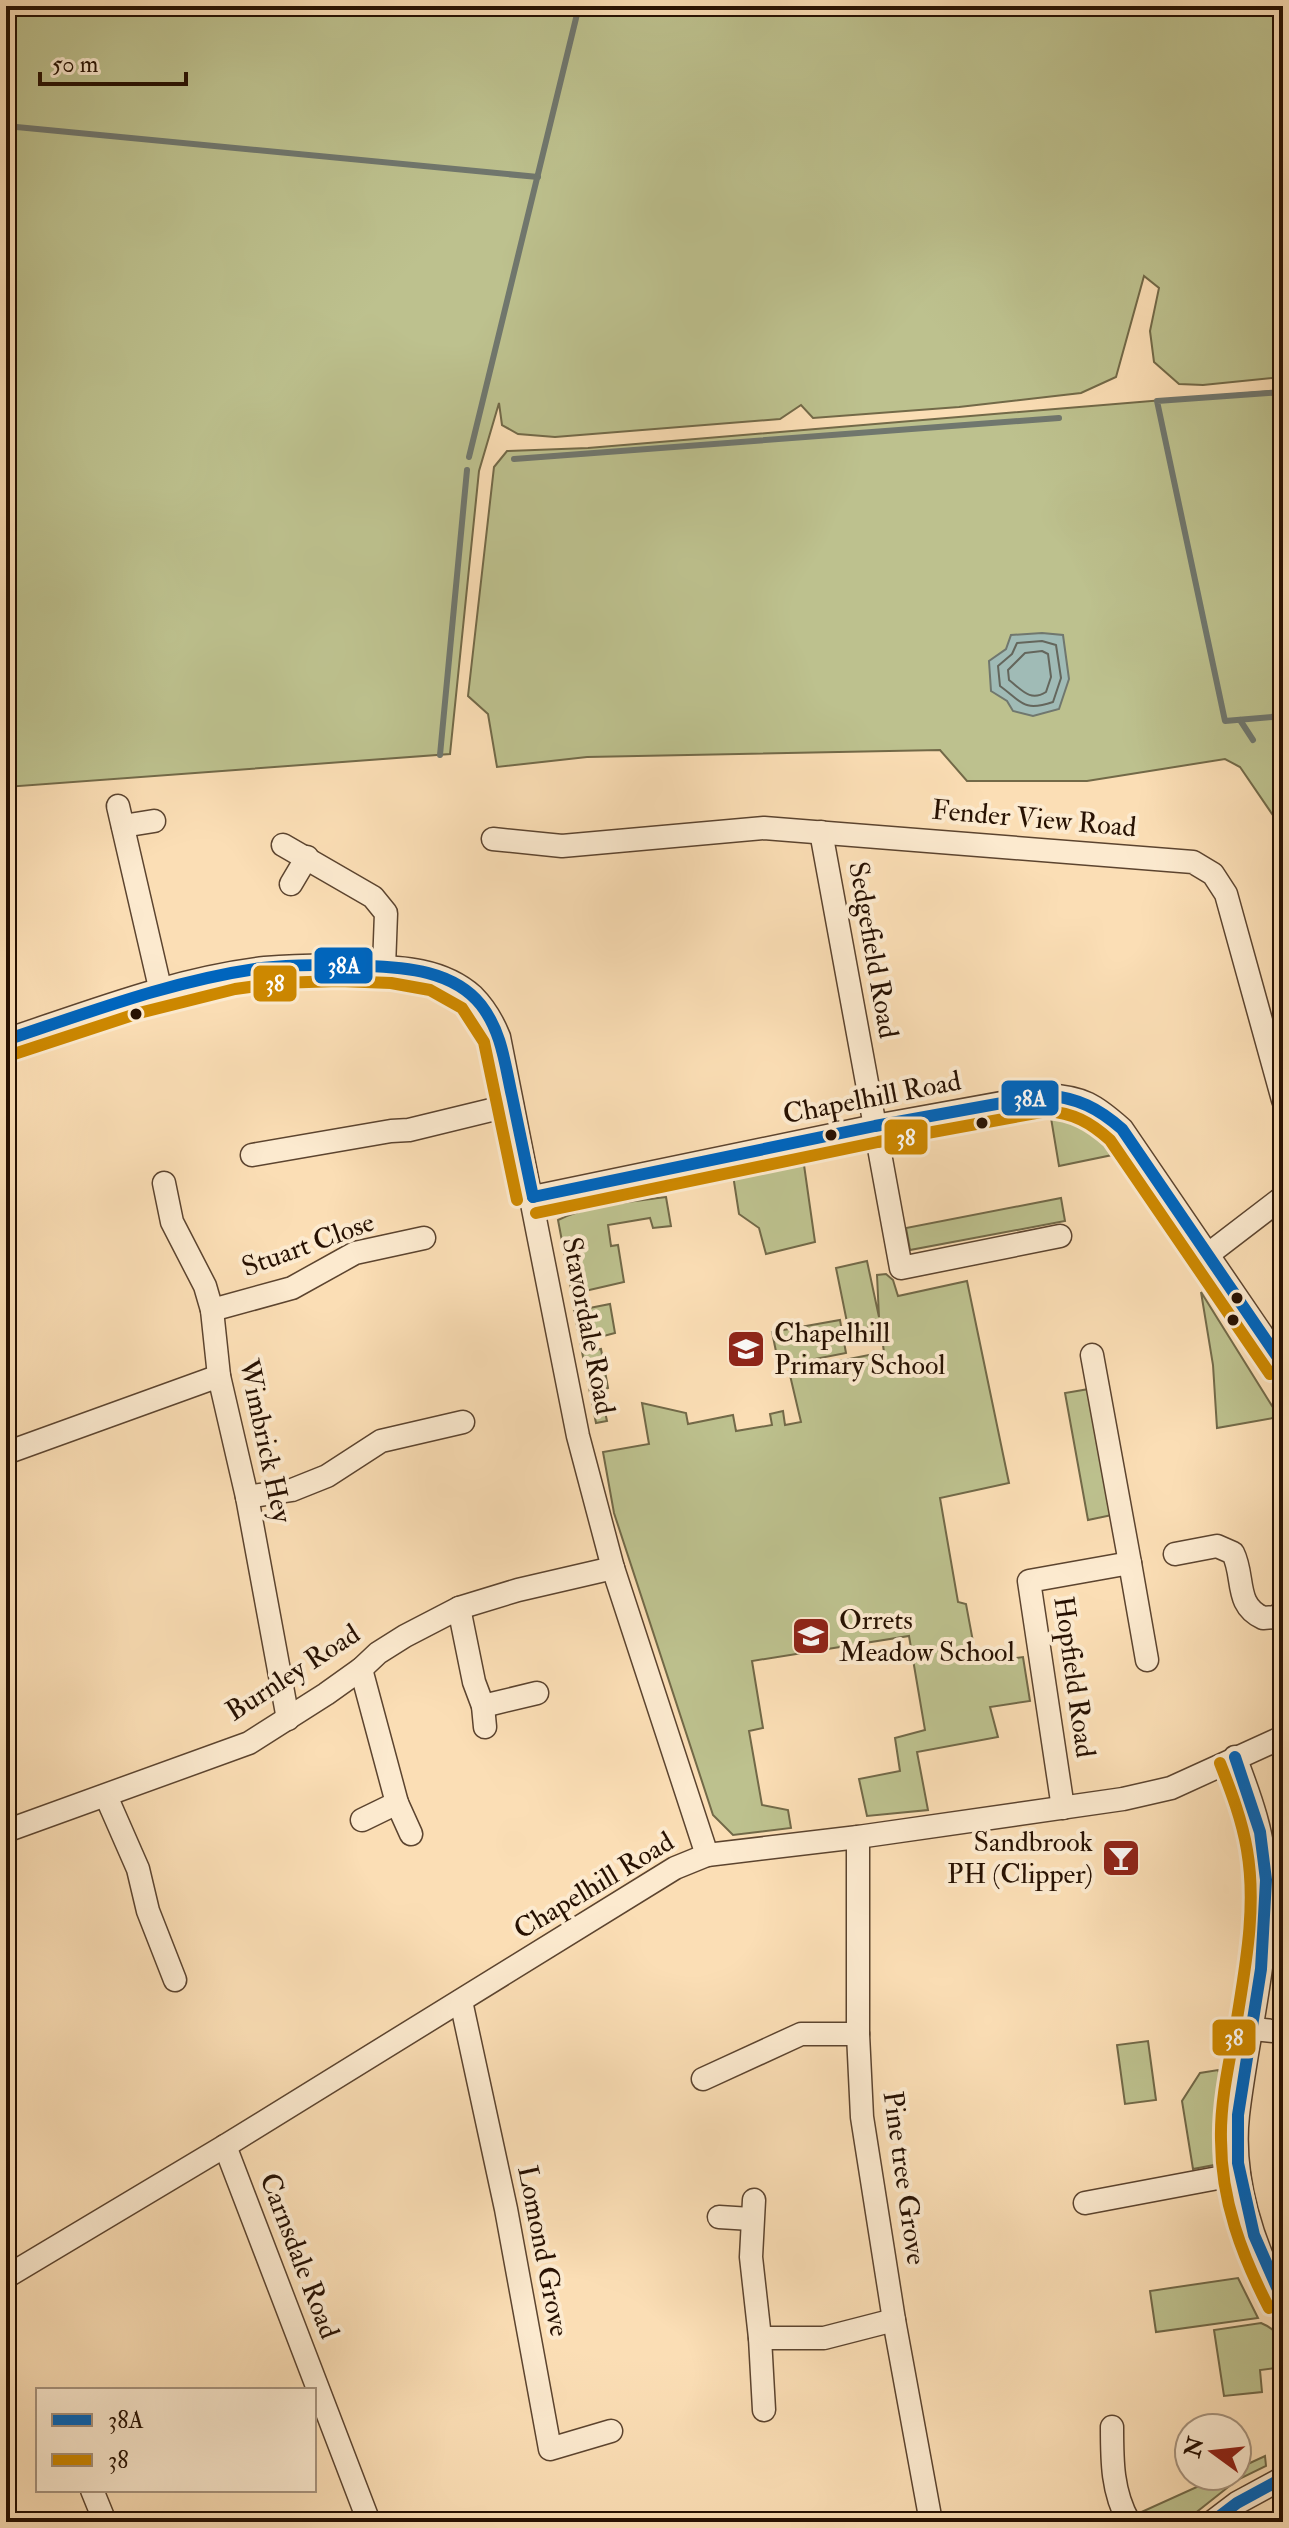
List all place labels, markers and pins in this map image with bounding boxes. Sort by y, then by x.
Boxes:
unlabelled marker [128,1006,144,1022]
unlabelled marker [974,1115,990,1131]
unlabelled marker [823,1127,839,1143]
unlabelled marker [1229,1290,1245,1306]
unlabelled marker [1225,1312,1241,1328]
place label: Chapelhill Primary School [774,1316,945,1383]
school or university icon: Chapelhill Primary School [725,1328,767,1370]
place label: Orrets Meadow School [839,1603,1015,1670]
school or university icon: Orrets Meadow School [790,1615,832,1657]
place label: Sandbrook PH (Clipper) [947,1825,1094,1892]
bar icon: Sandbrook PH (Clipper) [1100,1837,1142,1879]

